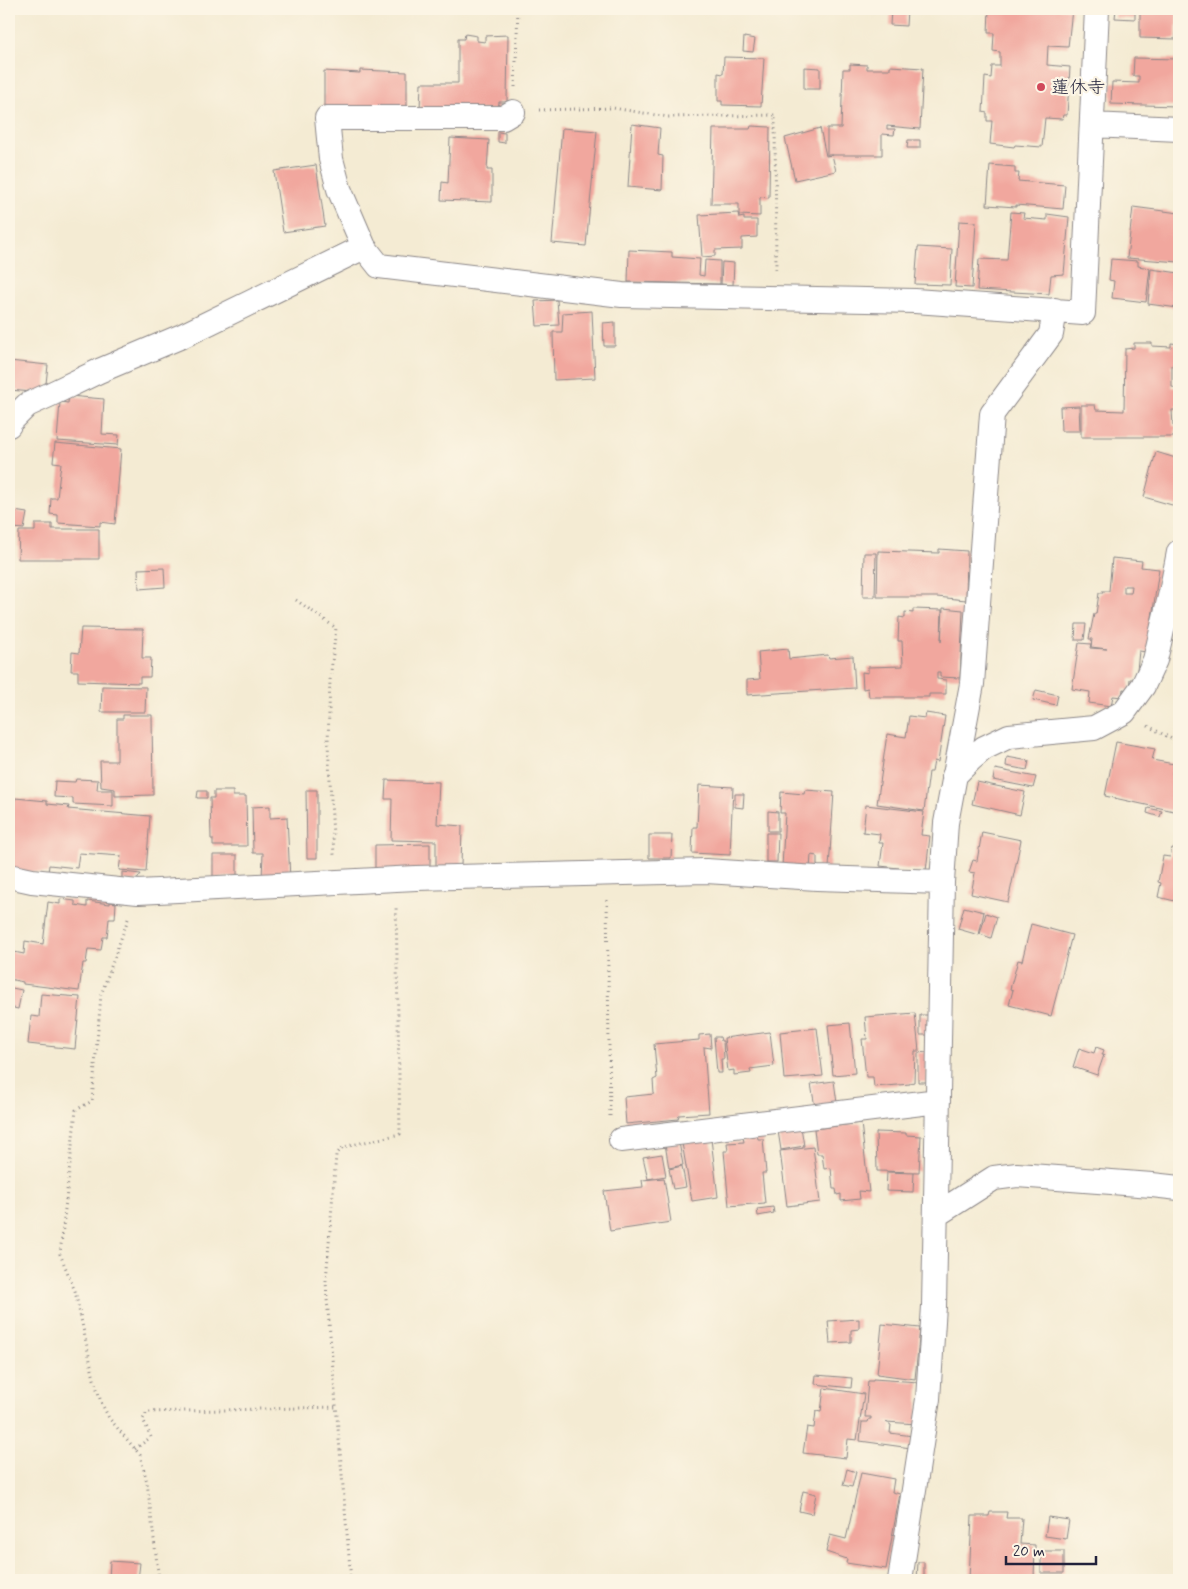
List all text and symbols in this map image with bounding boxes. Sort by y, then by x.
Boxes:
place label: 蓮休寺 [1051,76,1105,100]
marker: 蓮休寺 [1035,81,1047,93]
scale bar [1006,1534,1096,1566]
text: 20 m [1013,1542,1045,1562]

